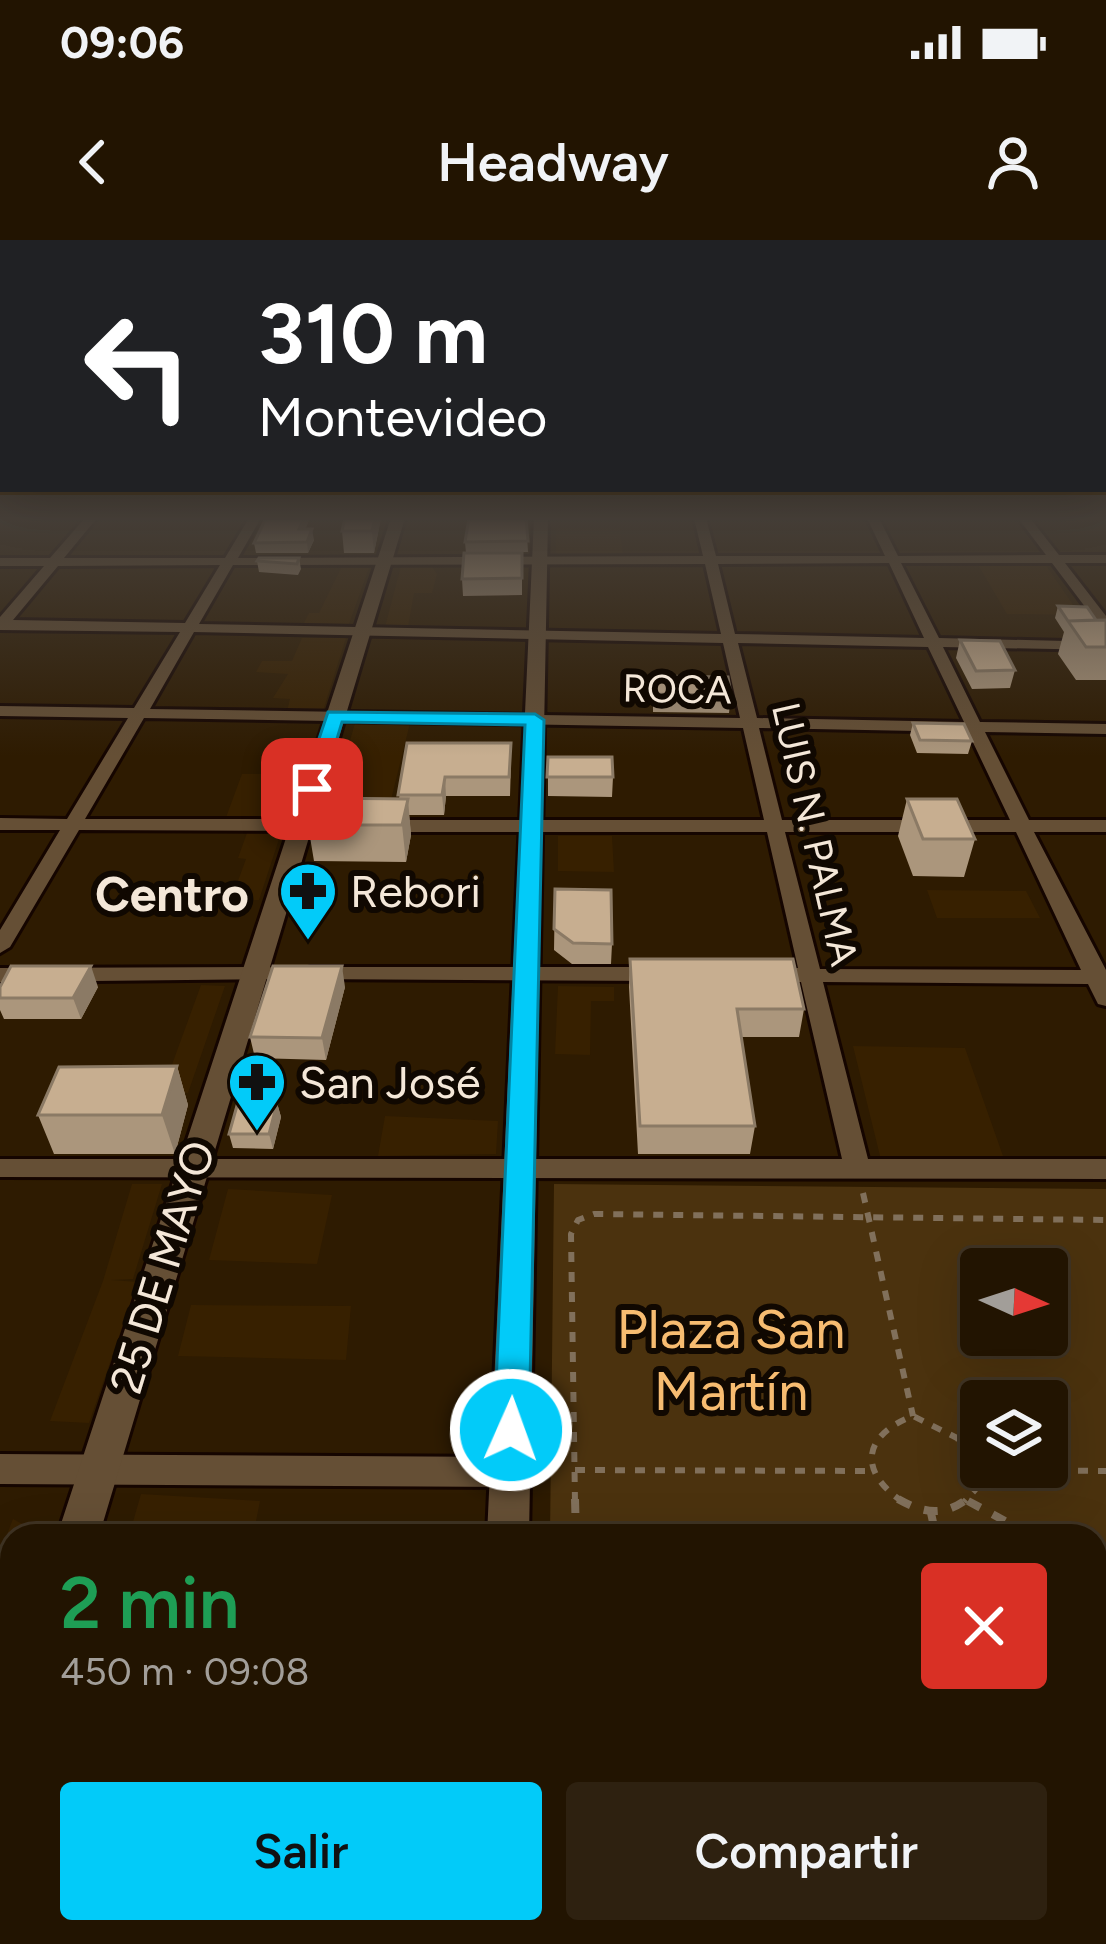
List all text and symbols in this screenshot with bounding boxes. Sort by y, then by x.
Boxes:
text: 09:06 [60,15,184,69]
icon: back [60,129,126,195]
icon: person [980,129,1046,195]
text: Headway [437,130,669,195]
text: 310 m [258,283,488,384]
icon: left [60,288,216,444]
text: Montevideo [258,385,547,450]
street label: ROCA [622,665,733,713]
street label: LUIS N. PALMA [762,698,868,971]
pin [261,738,363,840]
icon: arrive [279,756,345,822]
pharmacy icon: Rebori [277,860,339,942]
place label: Rebori [350,864,481,918]
district label: Centro [95,865,249,923]
pharmacy icon: San José [226,1051,288,1133]
place label: San José [299,1055,481,1109]
street label: 25 DE MAYO [98,1134,226,1400]
north arrow [960,1248,1068,1356]
map controls [960,1248,1068,1488]
park label: Plaza San Martín [617,1297,845,1424]
position arrow [448,1367,574,1493]
button: layers [960,1380,1068,1488]
text: 2 min [60,1560,239,1646]
button: close [921,1563,1047,1689]
text: 450 m · 09:08 [60,1648,310,1695]
button: Salir [60,1782,542,1920]
button: Compartir [566,1782,1047,1920]

